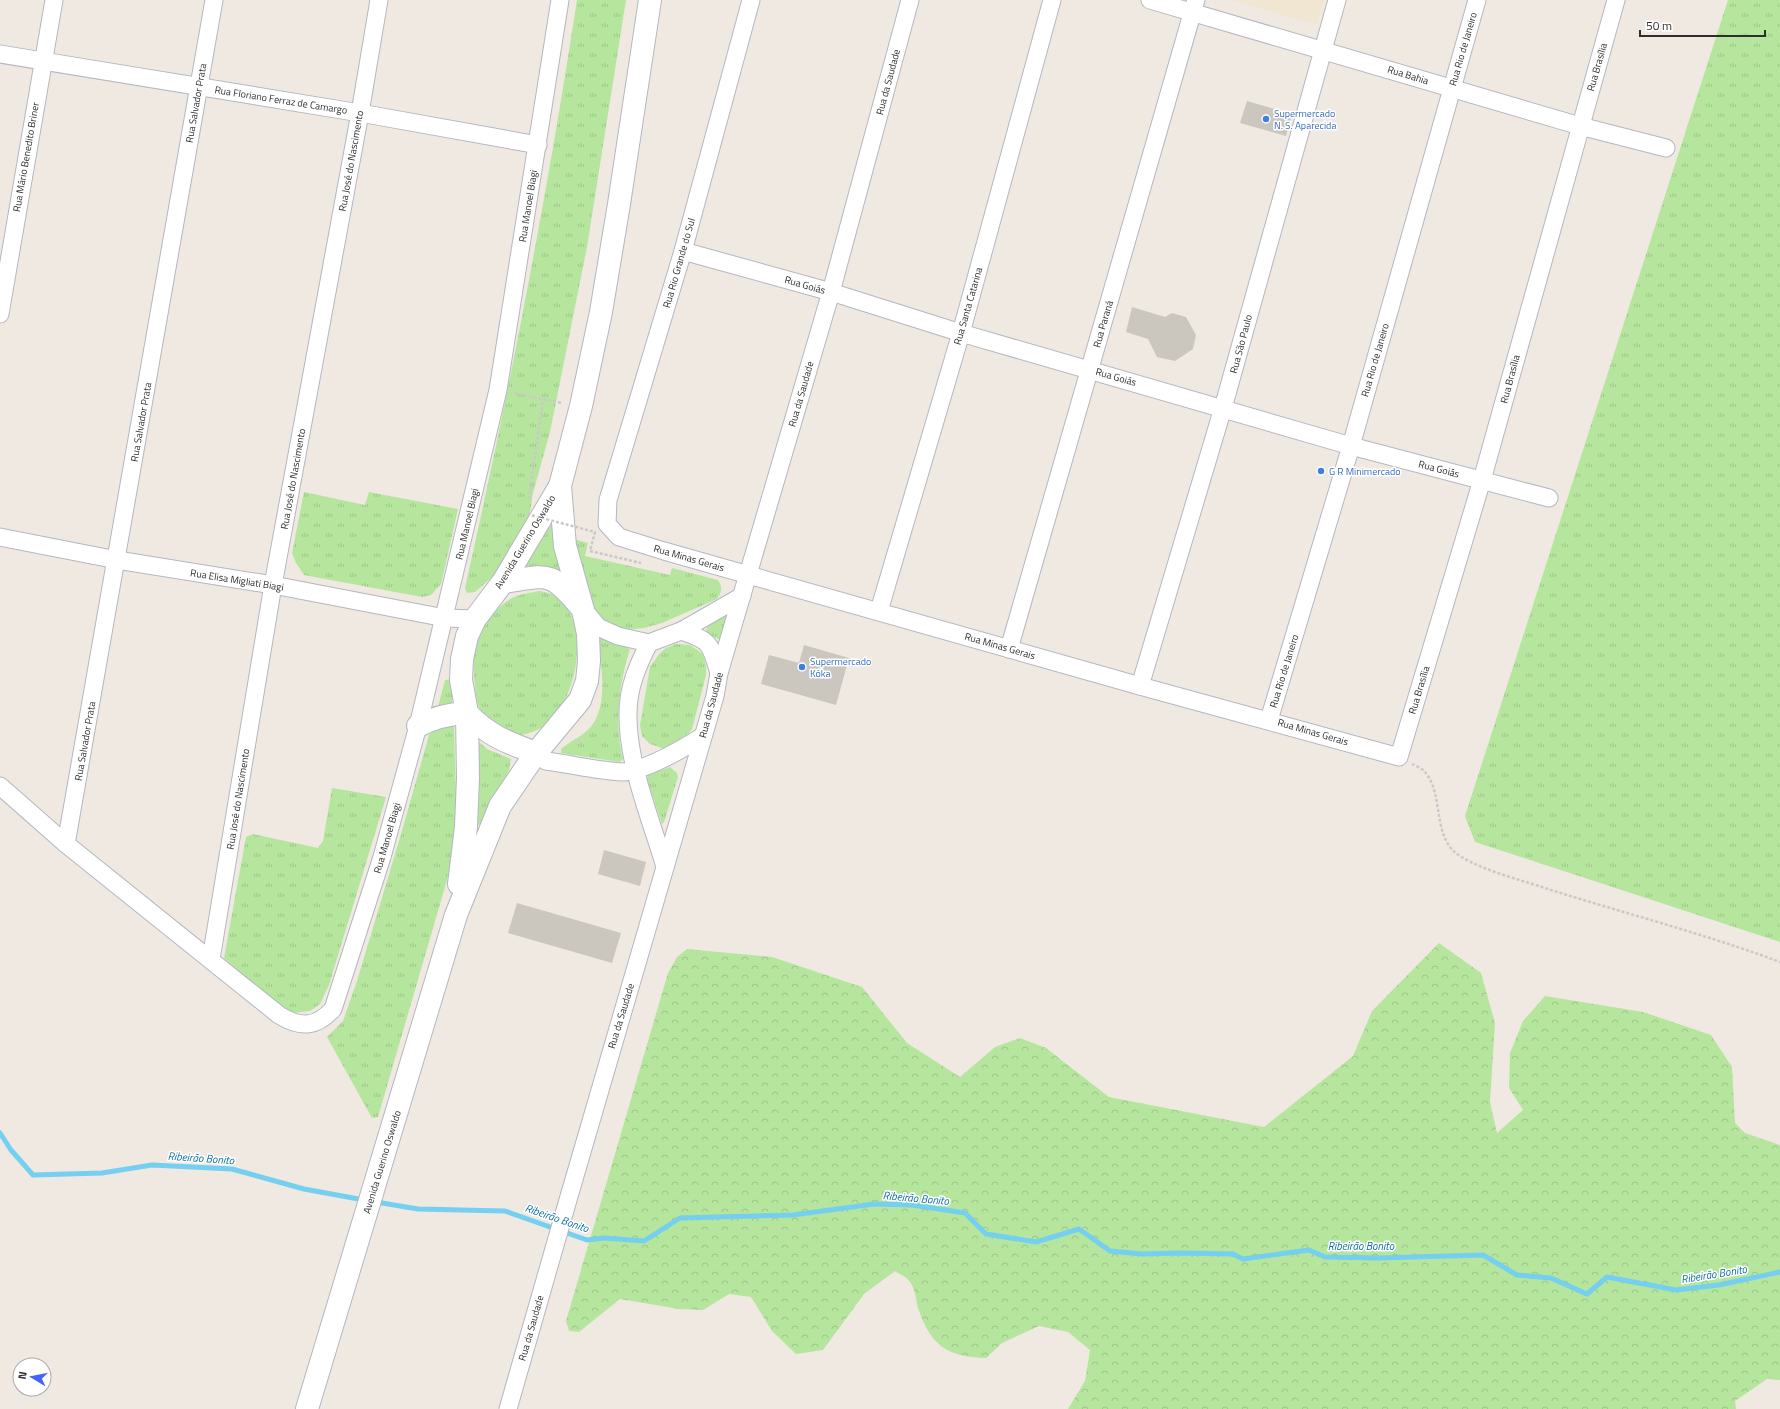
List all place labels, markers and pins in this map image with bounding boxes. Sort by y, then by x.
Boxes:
place label: Supermercado N. S. Aparecida [1274,106,1336,133]
marker: Supermercado N. S. Aparecida [1261,114,1271,124]
place label: G R Minimercado [1329,464,1401,479]
marker: G R Minimercado [1316,466,1326,476]
place label: Supermercado Kóka [810,654,871,681]
marker: Supermercado Kóka [797,662,807,672]

